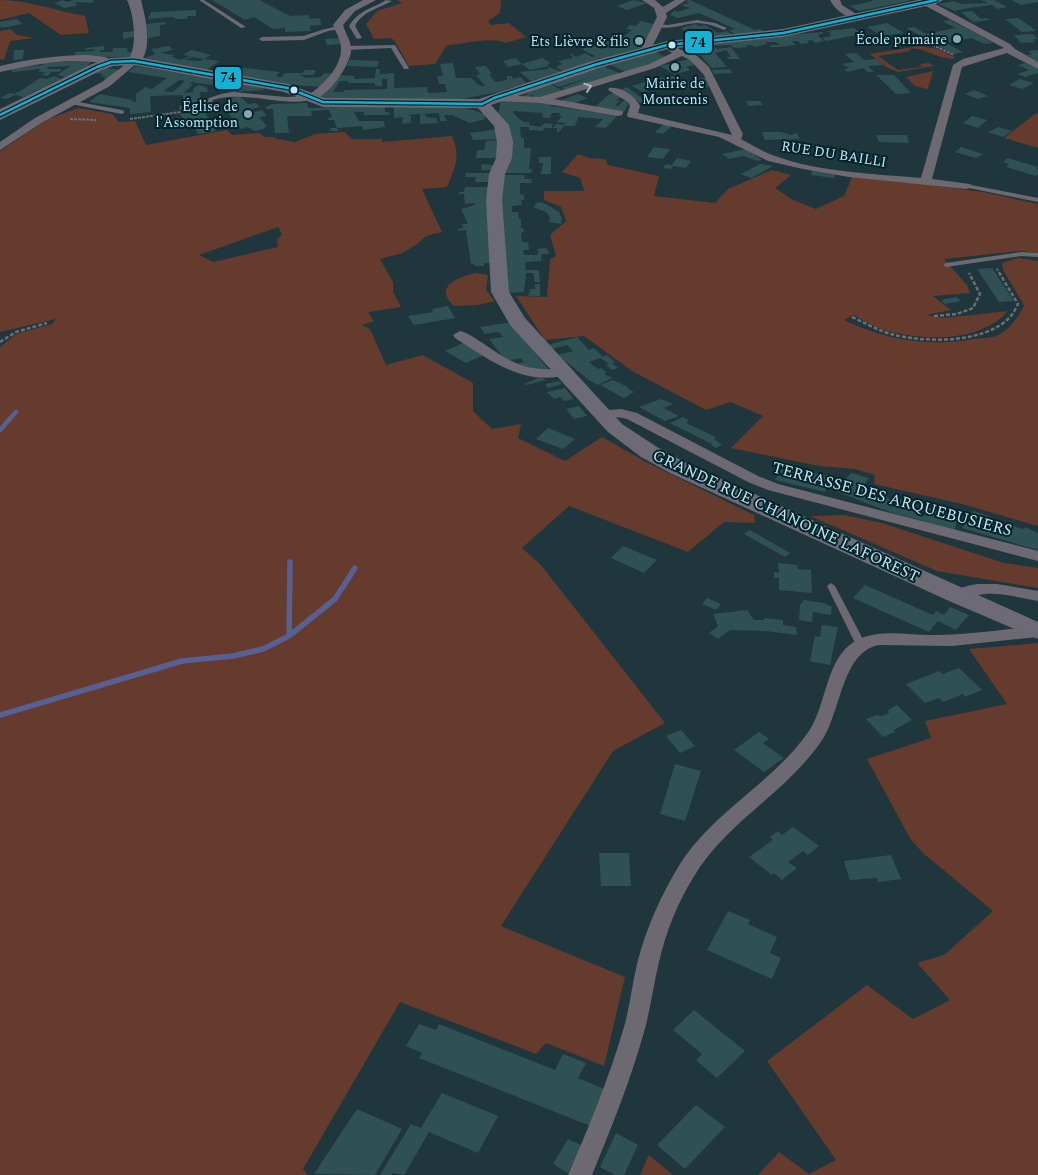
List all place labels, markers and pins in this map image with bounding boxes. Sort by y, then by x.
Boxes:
place label: École primaire [856,29,947,50]
place label: Ets Lièvre & fils [530,31,629,52]
marker: École primaire [951,33,963,45]
marker: Ets Lièvre & fils [633,35,645,47]
unlabelled marker [667,40,677,50]
marker: Mairie de Montcenis [669,61,681,73]
place label: Mairie de Montcenis [642,73,708,110]
unlabelled marker [289,85,299,95]
place label: Église de l'Assomption [155,96,238,133]
marker: Église de l'Assomption [242,108,254,120]

